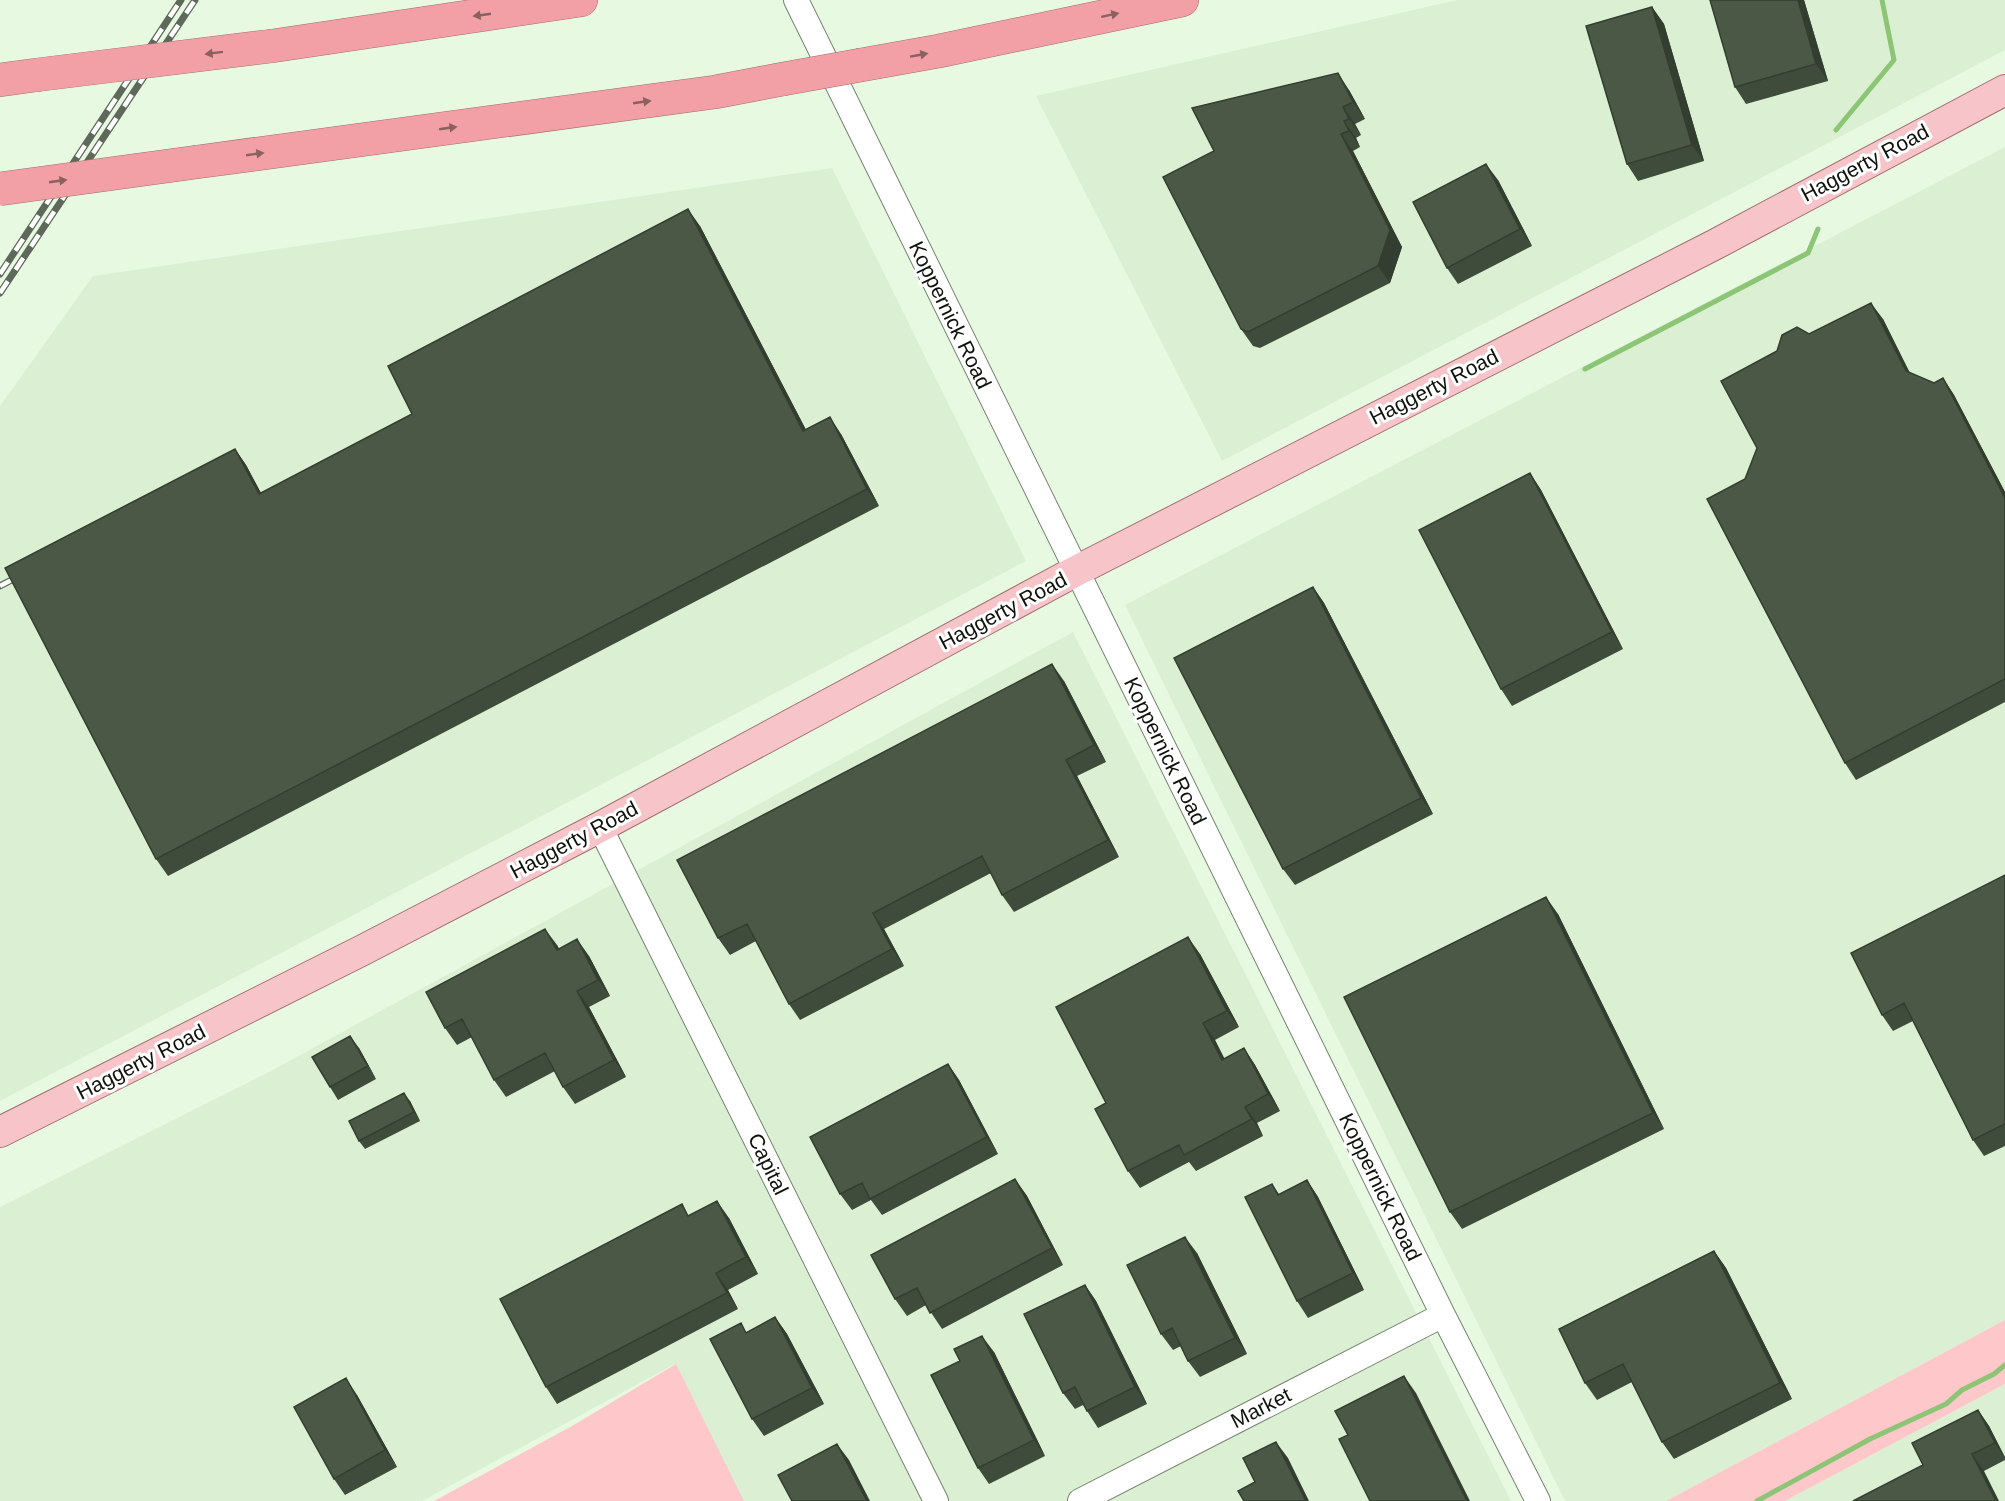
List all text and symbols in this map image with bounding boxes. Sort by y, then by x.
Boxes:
one-way arrow [472,10,491,19]
one-way arrow [1101,10,1120,19]
one-way arrow [205,48,224,57]
one-way arrow [910,50,929,59]
one-way arrow [632,97,651,106]
street label: Haggerty Road [1797,119,1933,206]
one-way arrow [439,123,458,132]
one-way arrow [246,150,265,159]
one-way arrow [49,176,68,186]
street label: Koppernick Road [905,237,996,392]
street label: Haggerty Road [1366,344,1502,429]
street label: Haggerty Road [935,567,1071,654]
street label: Koppernick Road [1120,673,1211,828]
street label: Haggerty Road [506,796,642,883]
street label: Haggerty Road [73,1019,209,1104]
street label: Koppernick Road [1335,1109,1426,1264]
street label: Capital [744,1129,793,1198]
street label: Market [1227,1383,1295,1432]

